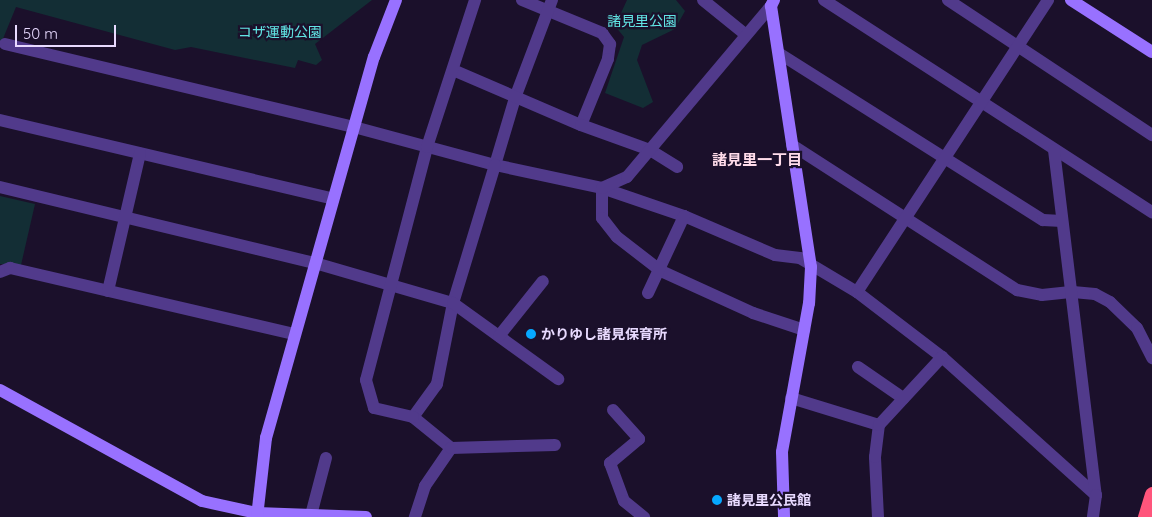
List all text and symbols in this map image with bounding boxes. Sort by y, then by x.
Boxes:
park label: 諸見里公園 [607,13,677,29]
scale bar [18,15,119,47]
text: 50 m [23,24,58,43]
park label: コザ運動公園 [238,24,322,40]
district label: 諸見里一丁目 [712,151,802,169]
place label: かりゆし諸見保育所 [541,326,667,342]
marker: かりゆし諸見保育所 [525,328,537,340]
place label: 諸見里公民館 [727,492,811,508]
marker: 諸見里公民館 [711,494,723,506]

